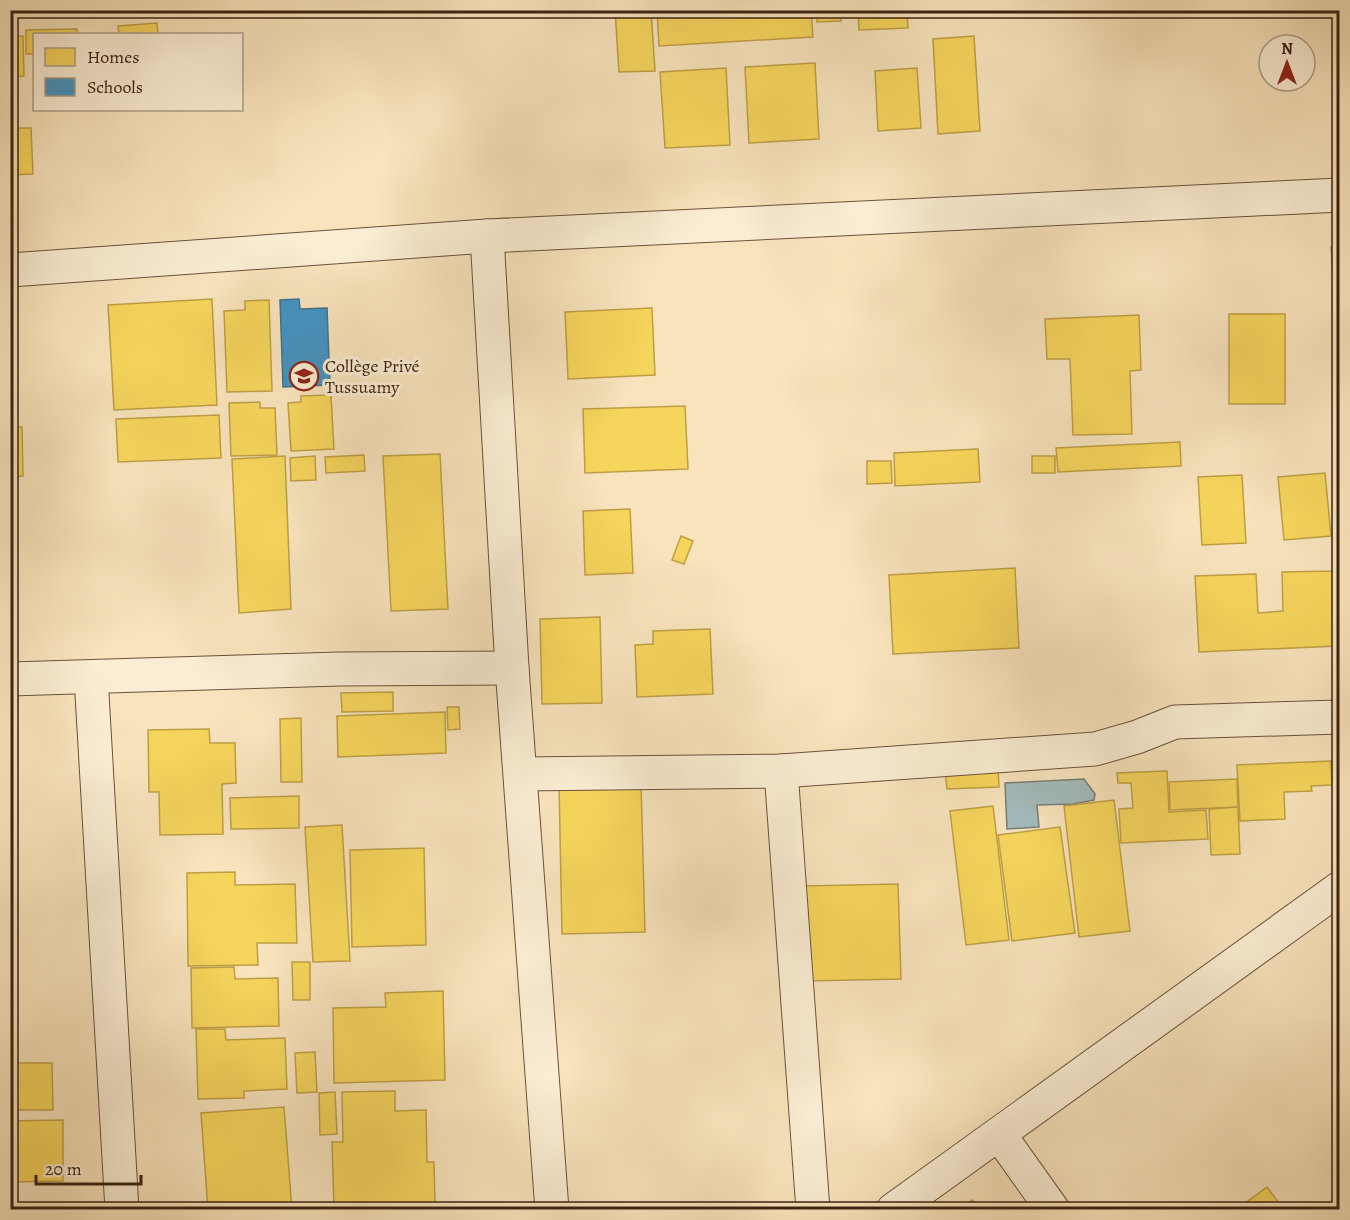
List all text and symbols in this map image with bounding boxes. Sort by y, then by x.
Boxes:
legend [33,33,243,111]
north arrow [1257,33,1317,93]
text: N [1281,38,1293,60]
text: Homes [87,45,139,69]
text: Schools [87,75,143,99]
place label: Collège Privé Tussuamy [325,354,420,399]
school or university icon: Collège Privé Tussuamy [288,360,320,392]
scale bar [36,1148,141,1186]
text: 20 m [45,1157,82,1181]

